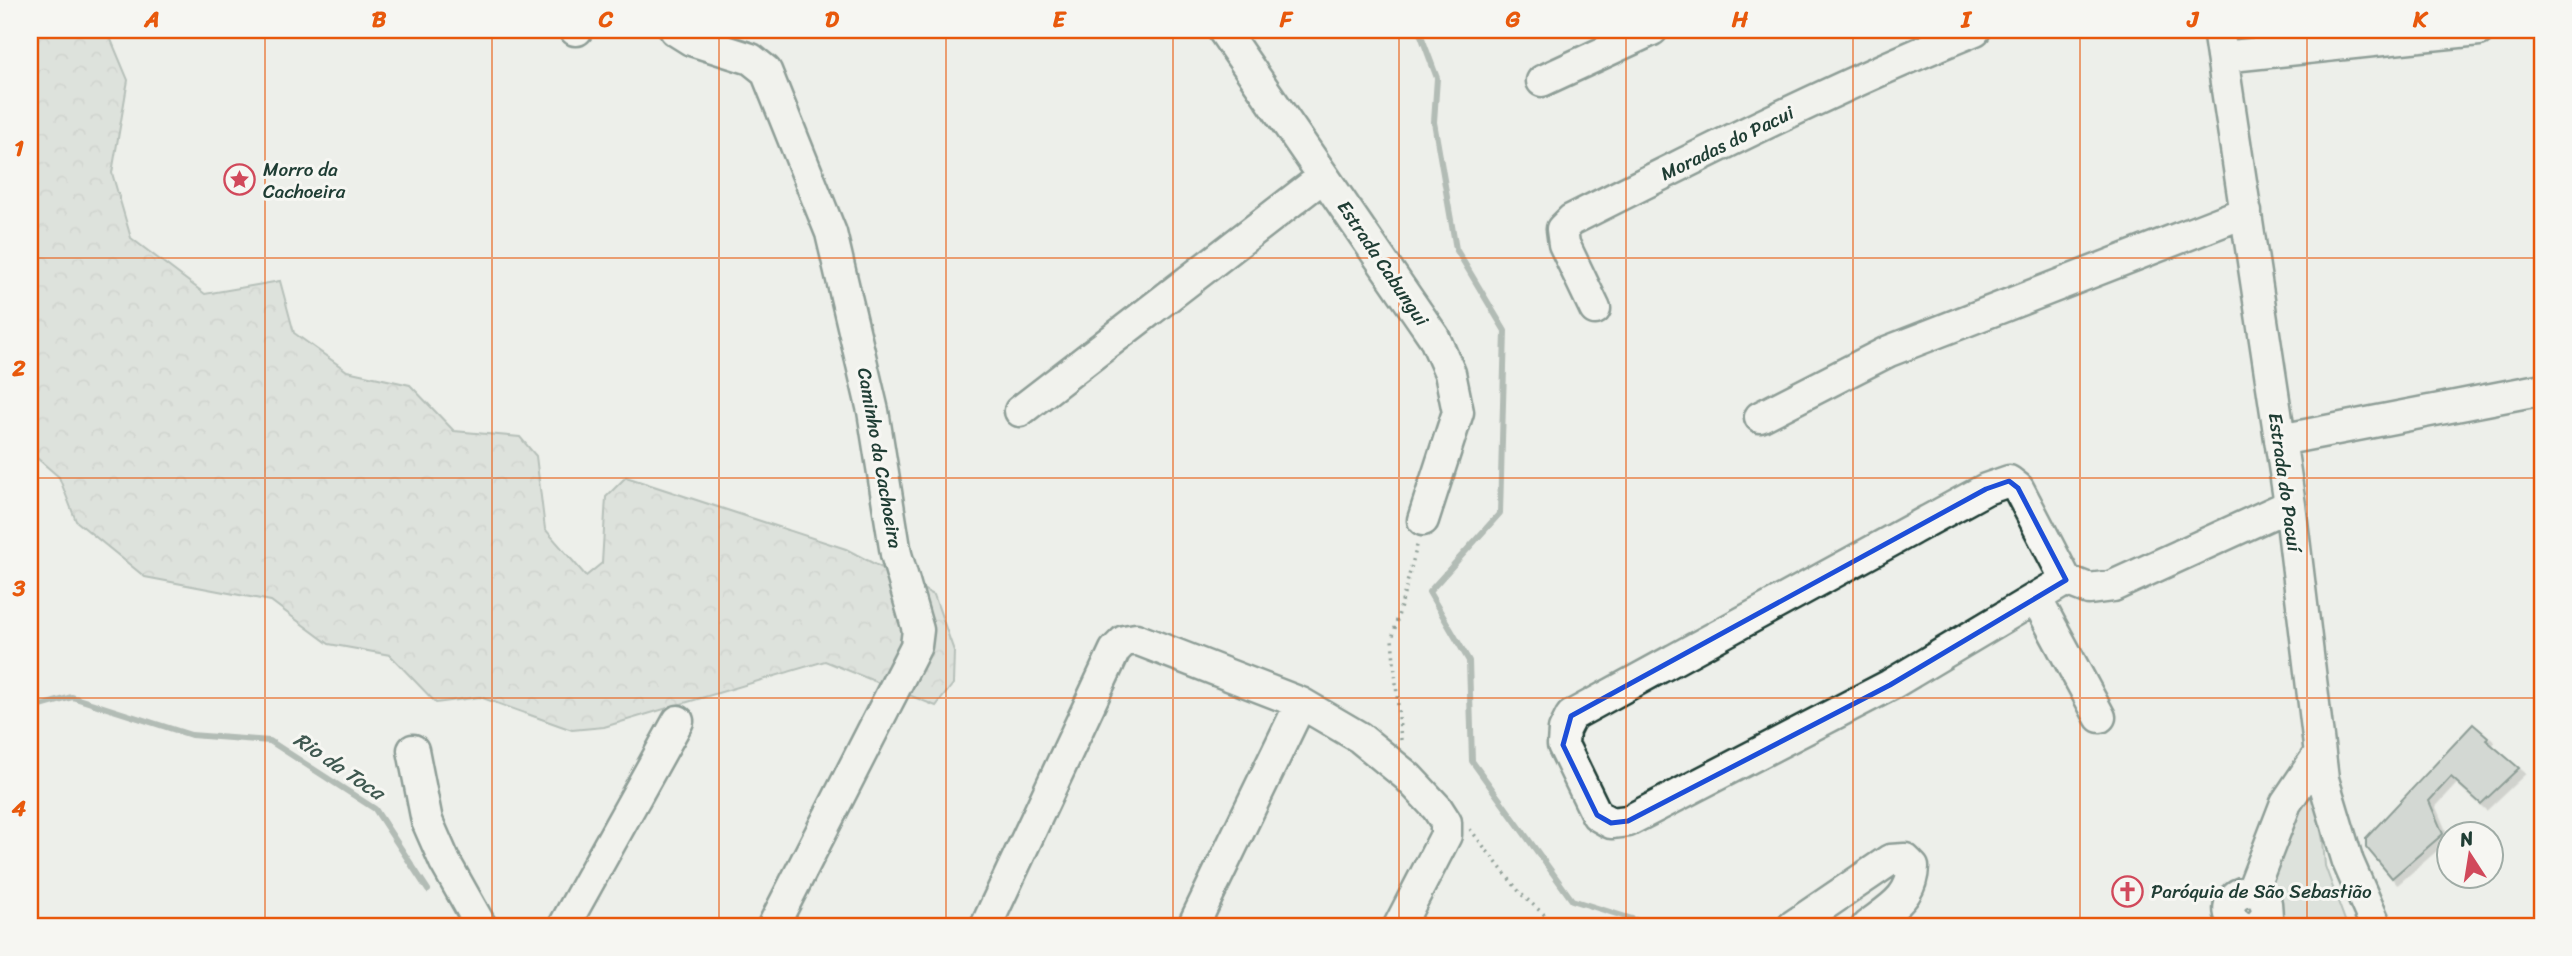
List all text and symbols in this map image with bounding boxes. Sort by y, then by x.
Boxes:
text: A [143,0,160,40]
text: B [372,0,387,40]
text: C [598,0,614,40]
text: D [825,0,840,40]
text: E [1053,0,1068,40]
text: F [1279,0,1294,40]
text: G [1505,0,1521,40]
text: H [1731,0,1749,40]
text: I [1960,0,1972,40]
text: J [2186,0,2200,40]
text: K [2412,0,2429,40]
street label: Moradas do Pacui [1654,96,1800,190]
text: 1 [14,128,24,169]
place label: Morro da Cachoeira [263,153,346,208]
place icon: Morro da Cachoeira [223,163,257,197]
street label: Estrada Cabungui [1328,193,1438,334]
text: 2 [11,348,26,389]
street label: Caminho da Cachoeira [848,365,912,551]
street label: Estrada do Pacuí [2259,411,2311,556]
text: 3 [12,568,26,609]
water label: Rio da Toca [286,721,394,812]
text: 4 [11,788,27,829]
north arrow [2436,820,2506,890]
text: N [2456,821,2477,857]
church icon: Paróquia de São Sebastião [2111,874,2145,908]
place label: Paróquia de São Sebastião [2151,875,2372,908]

